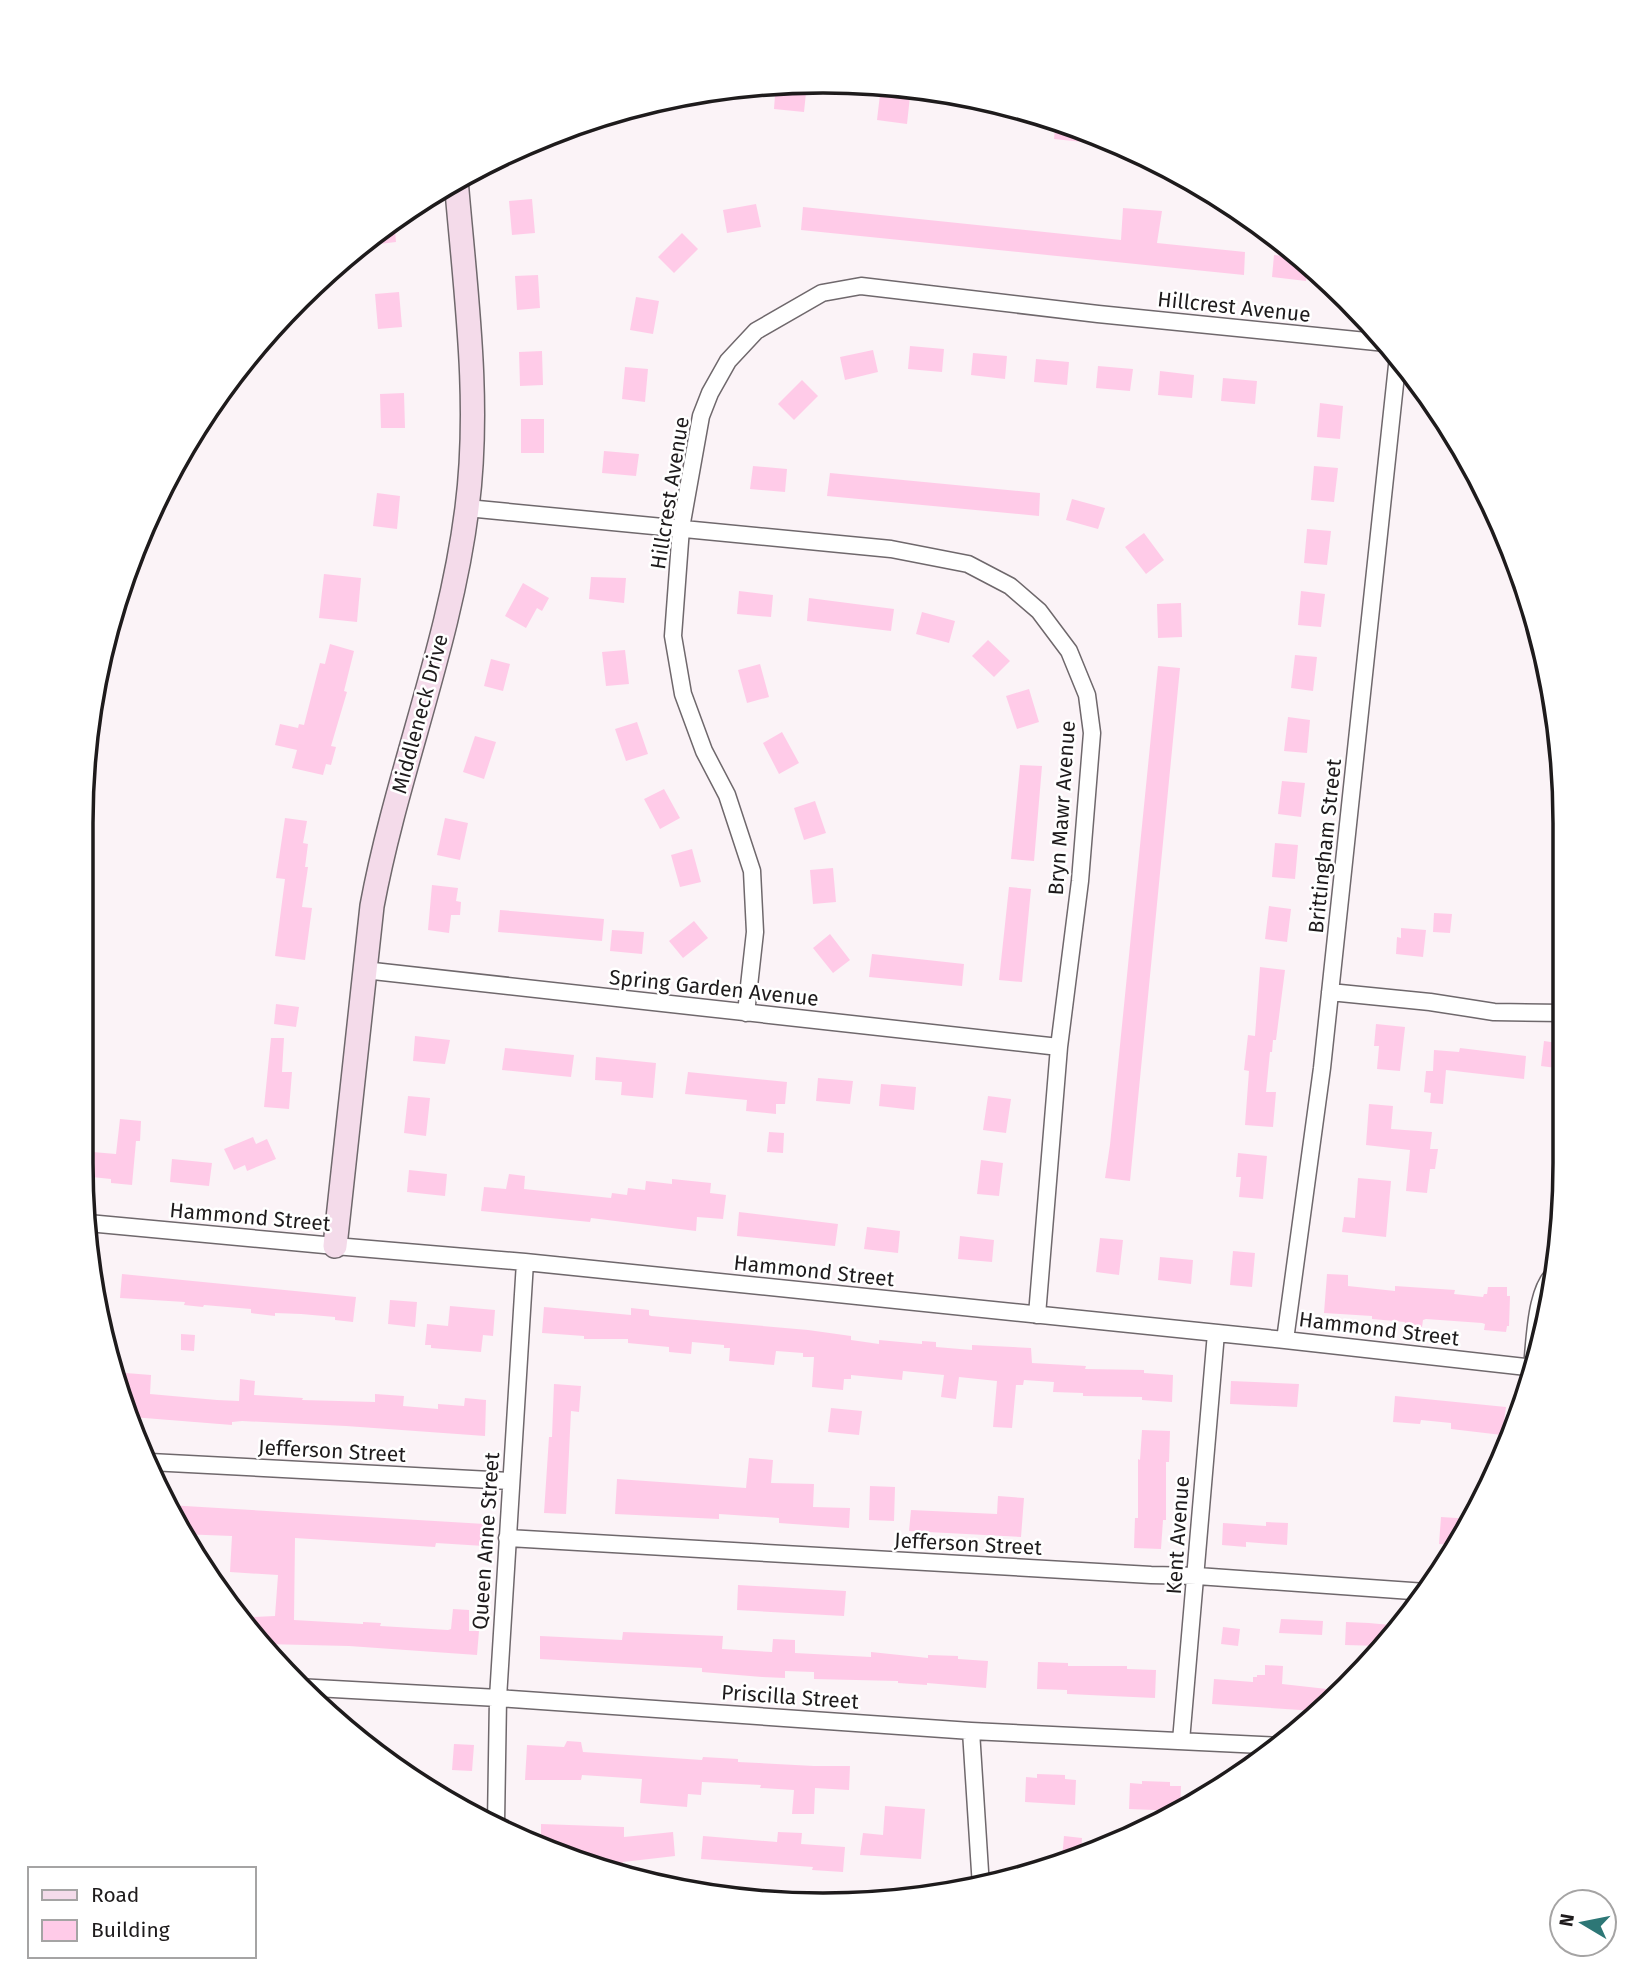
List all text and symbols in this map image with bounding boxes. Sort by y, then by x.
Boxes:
street label: Hillcrest Avenue [1156,286,1312,328]
street label: Hillcrest Avenue [645,415,695,571]
street label: Middleneck Drive [386,631,454,797]
street label: Bryn Mawr Avenue [1043,720,1081,896]
street label: Brittingham Street [1303,757,1347,935]
street label: Spring Garden Avenue [608,964,820,1012]
street label: Hammond Street [168,1197,332,1237]
street label: Hammond Street [732,1250,896,1292]
street label: Hammond Street [1297,1306,1461,1352]
street label: Jefferson Street [257,1434,407,1468]
street label: Queen Anne Street [467,1451,505,1631]
street label: Kent Avenue [1161,1475,1195,1595]
street label: Jefferson Street [893,1527,1043,1561]
street label: Priscilla Street [720,1679,860,1715]
legend [28,1867,256,1958]
text: Road [91,1882,139,1908]
north arrow [1548,1888,1618,1958]
text: N [1554,1912,1579,1928]
text: Building [91,1917,170,1943]

